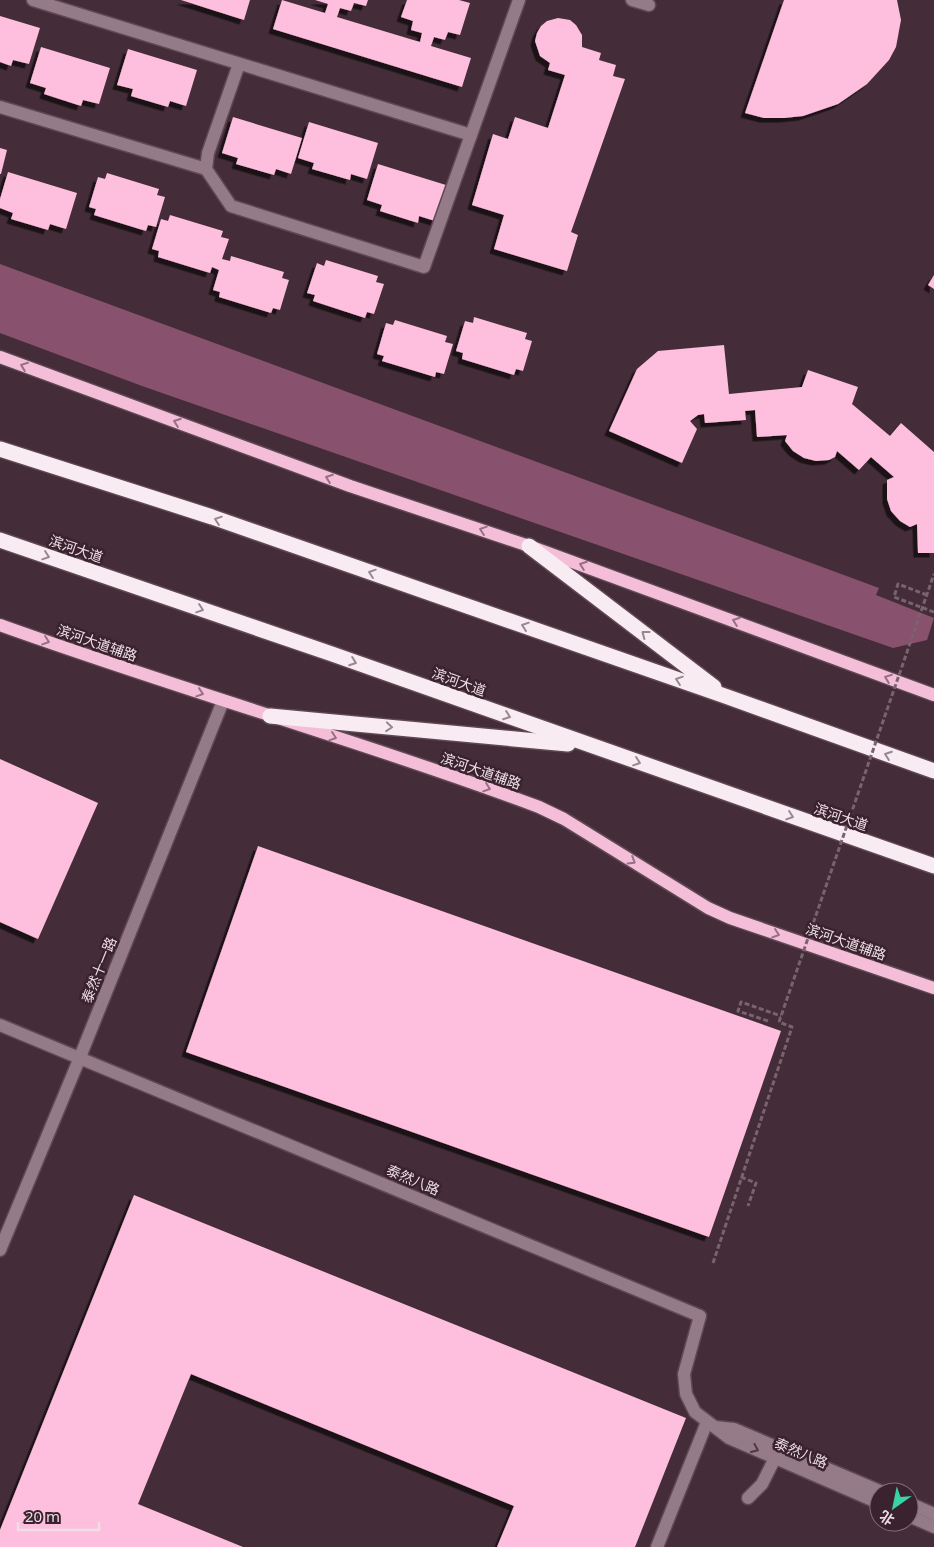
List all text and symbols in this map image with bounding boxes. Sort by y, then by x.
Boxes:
one-way arrow [21,362,29,372]
one-way arrow [173,418,182,428]
one-way arrow [326,474,334,484]
one-way arrow [215,515,223,525]
one-way arrow [480,526,488,536]
street label: 滨河大道 [47,530,106,567]
one-way arrow [41,550,50,560]
one-way arrow [580,561,588,571]
one-way arrow [368,569,377,579]
one-way arrow [195,603,204,613]
one-way arrow [732,617,741,627]
street label: 滨河大道辅路 [54,620,140,665]
one-way arrow [522,622,530,632]
one-way arrow [641,631,651,640]
one-way arrow [41,635,50,645]
one-way arrow [349,656,357,666]
street label: 滨河大道 [430,663,489,700]
one-way arrow [884,674,893,684]
one-way arrow [675,675,684,685]
one-way arrow [195,688,203,698]
one-way arrow [502,710,510,720]
one-way arrow [385,721,393,732]
one-way arrow [329,731,337,741]
street label: 滨河大道辅路 [438,748,524,793]
one-way arrow [884,751,893,761]
one-way arrow [632,756,641,766]
one-way arrow [483,783,491,793]
street label: 滨河大道 [812,798,871,835]
one-way arrow [786,810,794,820]
one-way arrow [626,855,635,864]
street label: 滨河大道辅路 [803,919,889,964]
one-way arrow [771,928,780,938]
street label: 泰然十一路 [77,934,120,1006]
street label: 泰然八路 [384,1160,443,1199]
street label: 泰然八路 [772,1433,831,1472]
one-way arrow [750,1443,759,1454]
north arrow [869,1482,919,1532]
scale bar [18,1500,99,1532]
text: 20 m [25,1506,60,1526]
text: 北 [876,1507,898,1530]

